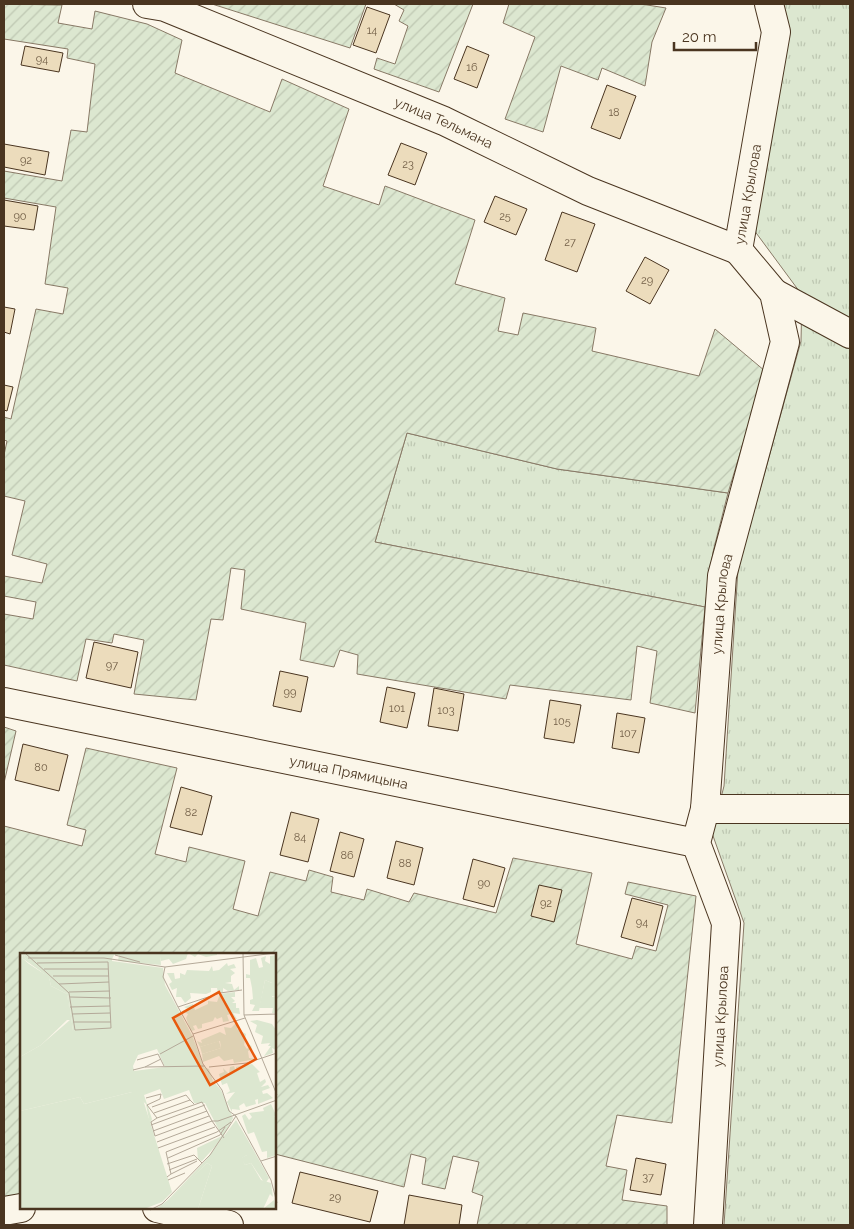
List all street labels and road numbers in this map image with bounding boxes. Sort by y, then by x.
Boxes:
street label: улица Тельмана [392,94,496,152]
street label: улица Крылова [731,143,764,246]
street label: улица Крылова [708,552,736,655]
street label: улица Прямицына [288,752,410,792]
street label: улица Крылова [709,965,731,1068]

